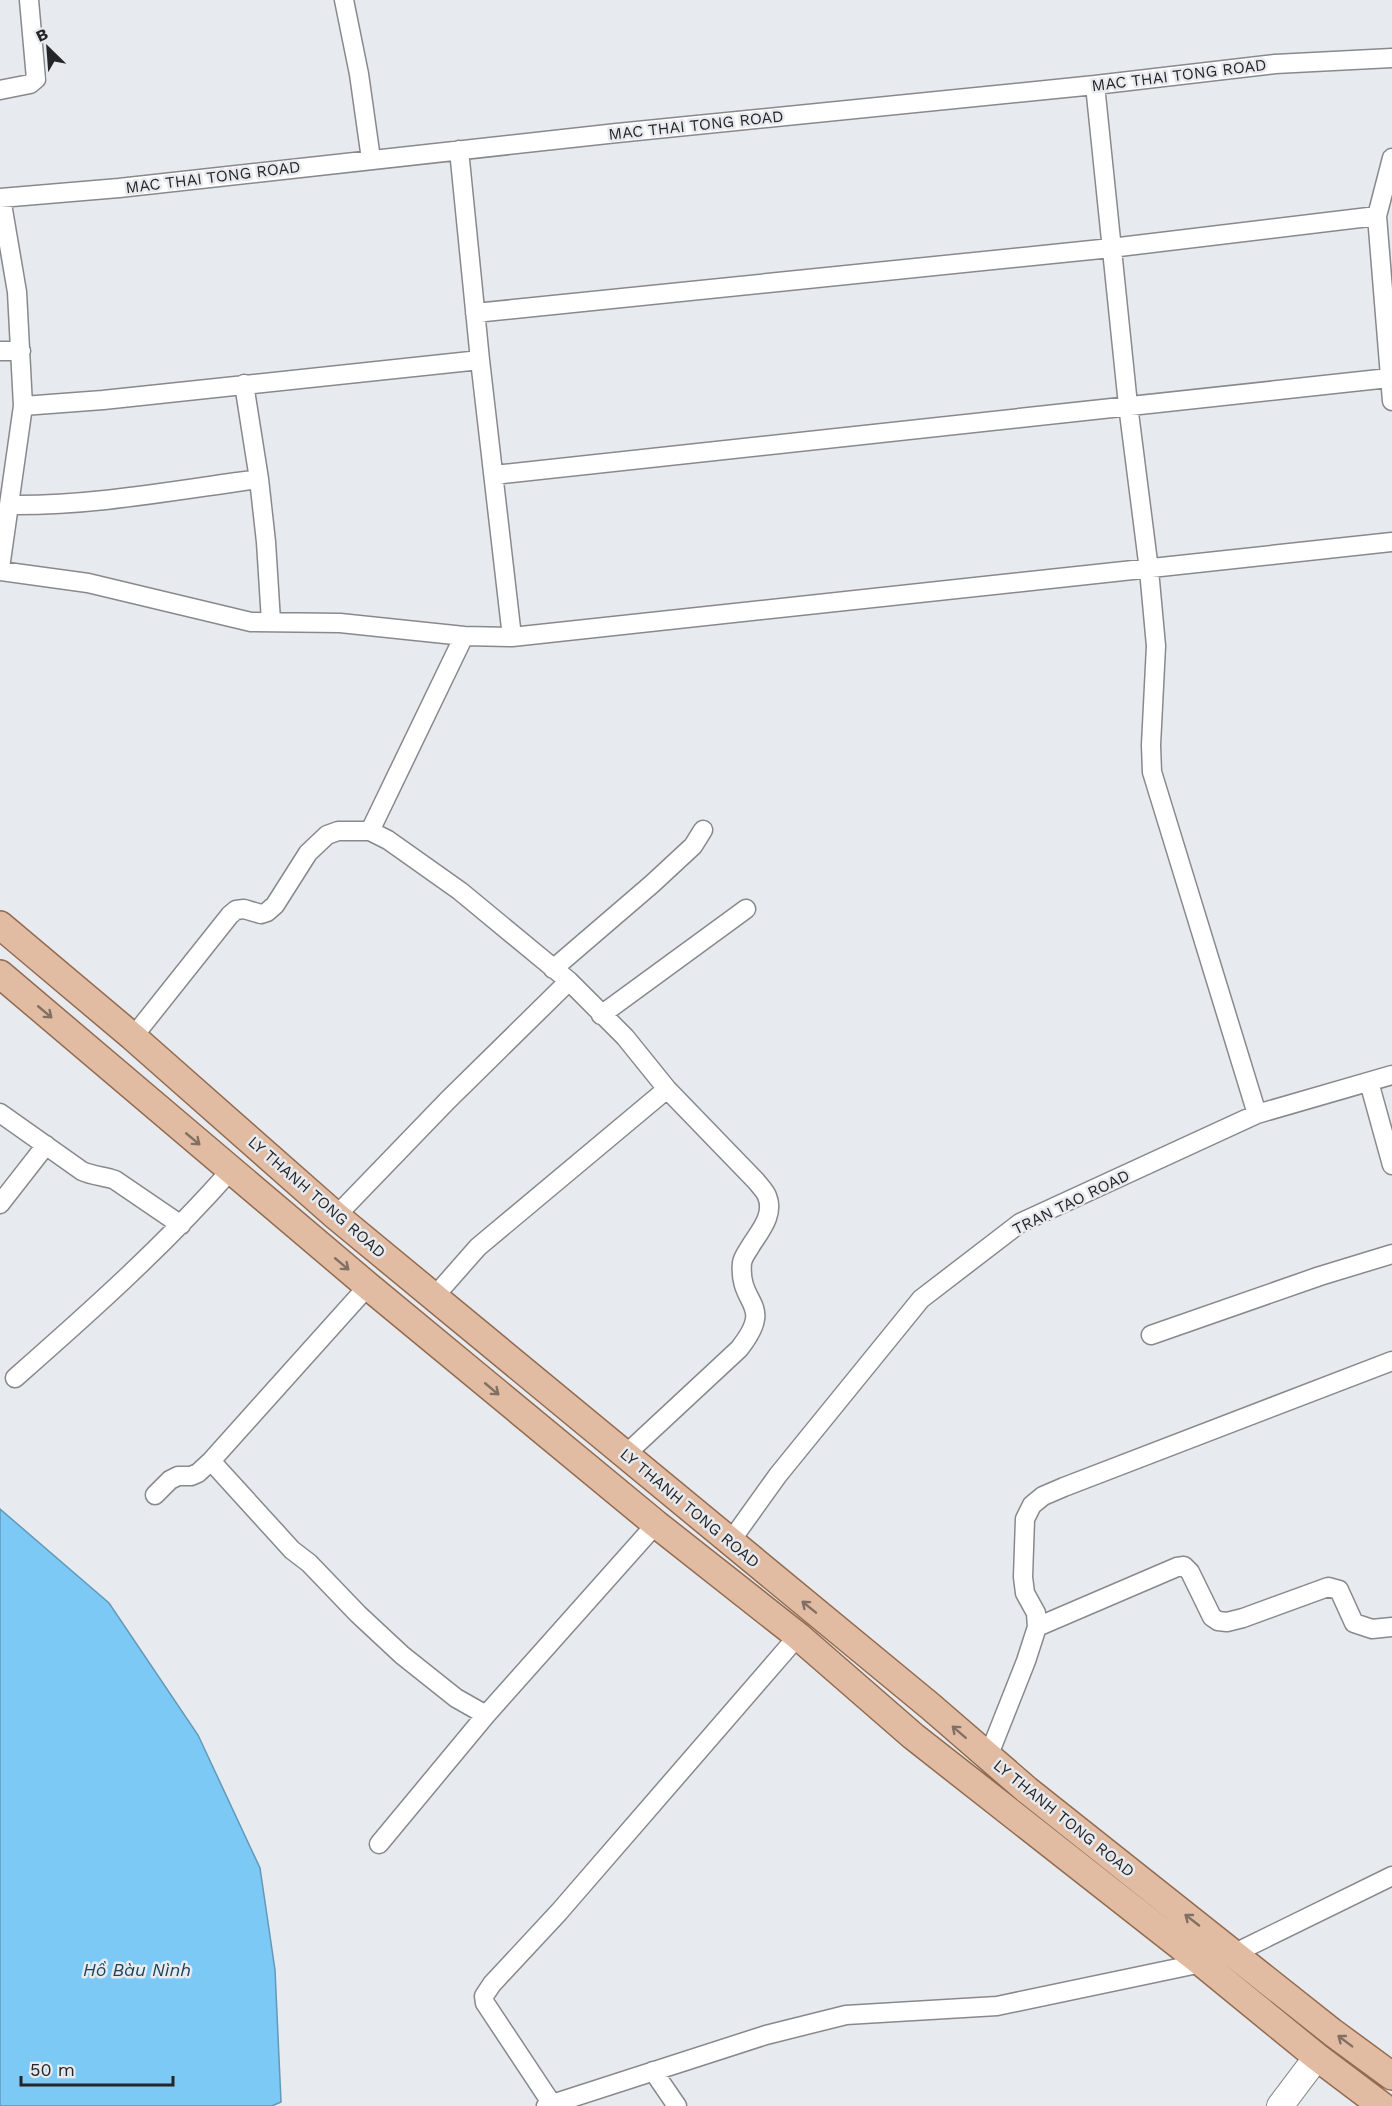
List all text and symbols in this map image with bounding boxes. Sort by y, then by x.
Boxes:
north arrow [18,18,78,78]
text: B [33,24,51,46]
street label: MAC THAI TONG ROAD [1091,55,1267,95]
street label: MAC THAI TONG ROAD [608,106,784,144]
street label: MAC THAI TONG ROAD [125,157,301,197]
one-way arrow [37,1006,53,1019]
one-way arrow [185,1132,200,1146]
street label: LY THANH TONG ROAD [244,1132,390,1262]
street label: TRAN TAO ROAD [1009,1165,1133,1239]
one-way arrow [334,1258,350,1271]
one-way arrow [484,1382,499,1396]
street label: LY THANH TONG ROAD [616,1444,764,1572]
one-way arrow [802,1600,817,1614]
one-way arrow [952,1725,967,1739]
street label: LY THANH TONG ROAD [990,1755,1138,1881]
one-way arrow [1185,1914,1201,1927]
water label: Hồ Bàu Nình [83,1959,191,1980]
one-way arrow [1338,2035,1354,2048]
scale bar [21,2049,172,2087]
text: 50 m [30,2059,75,2080]

